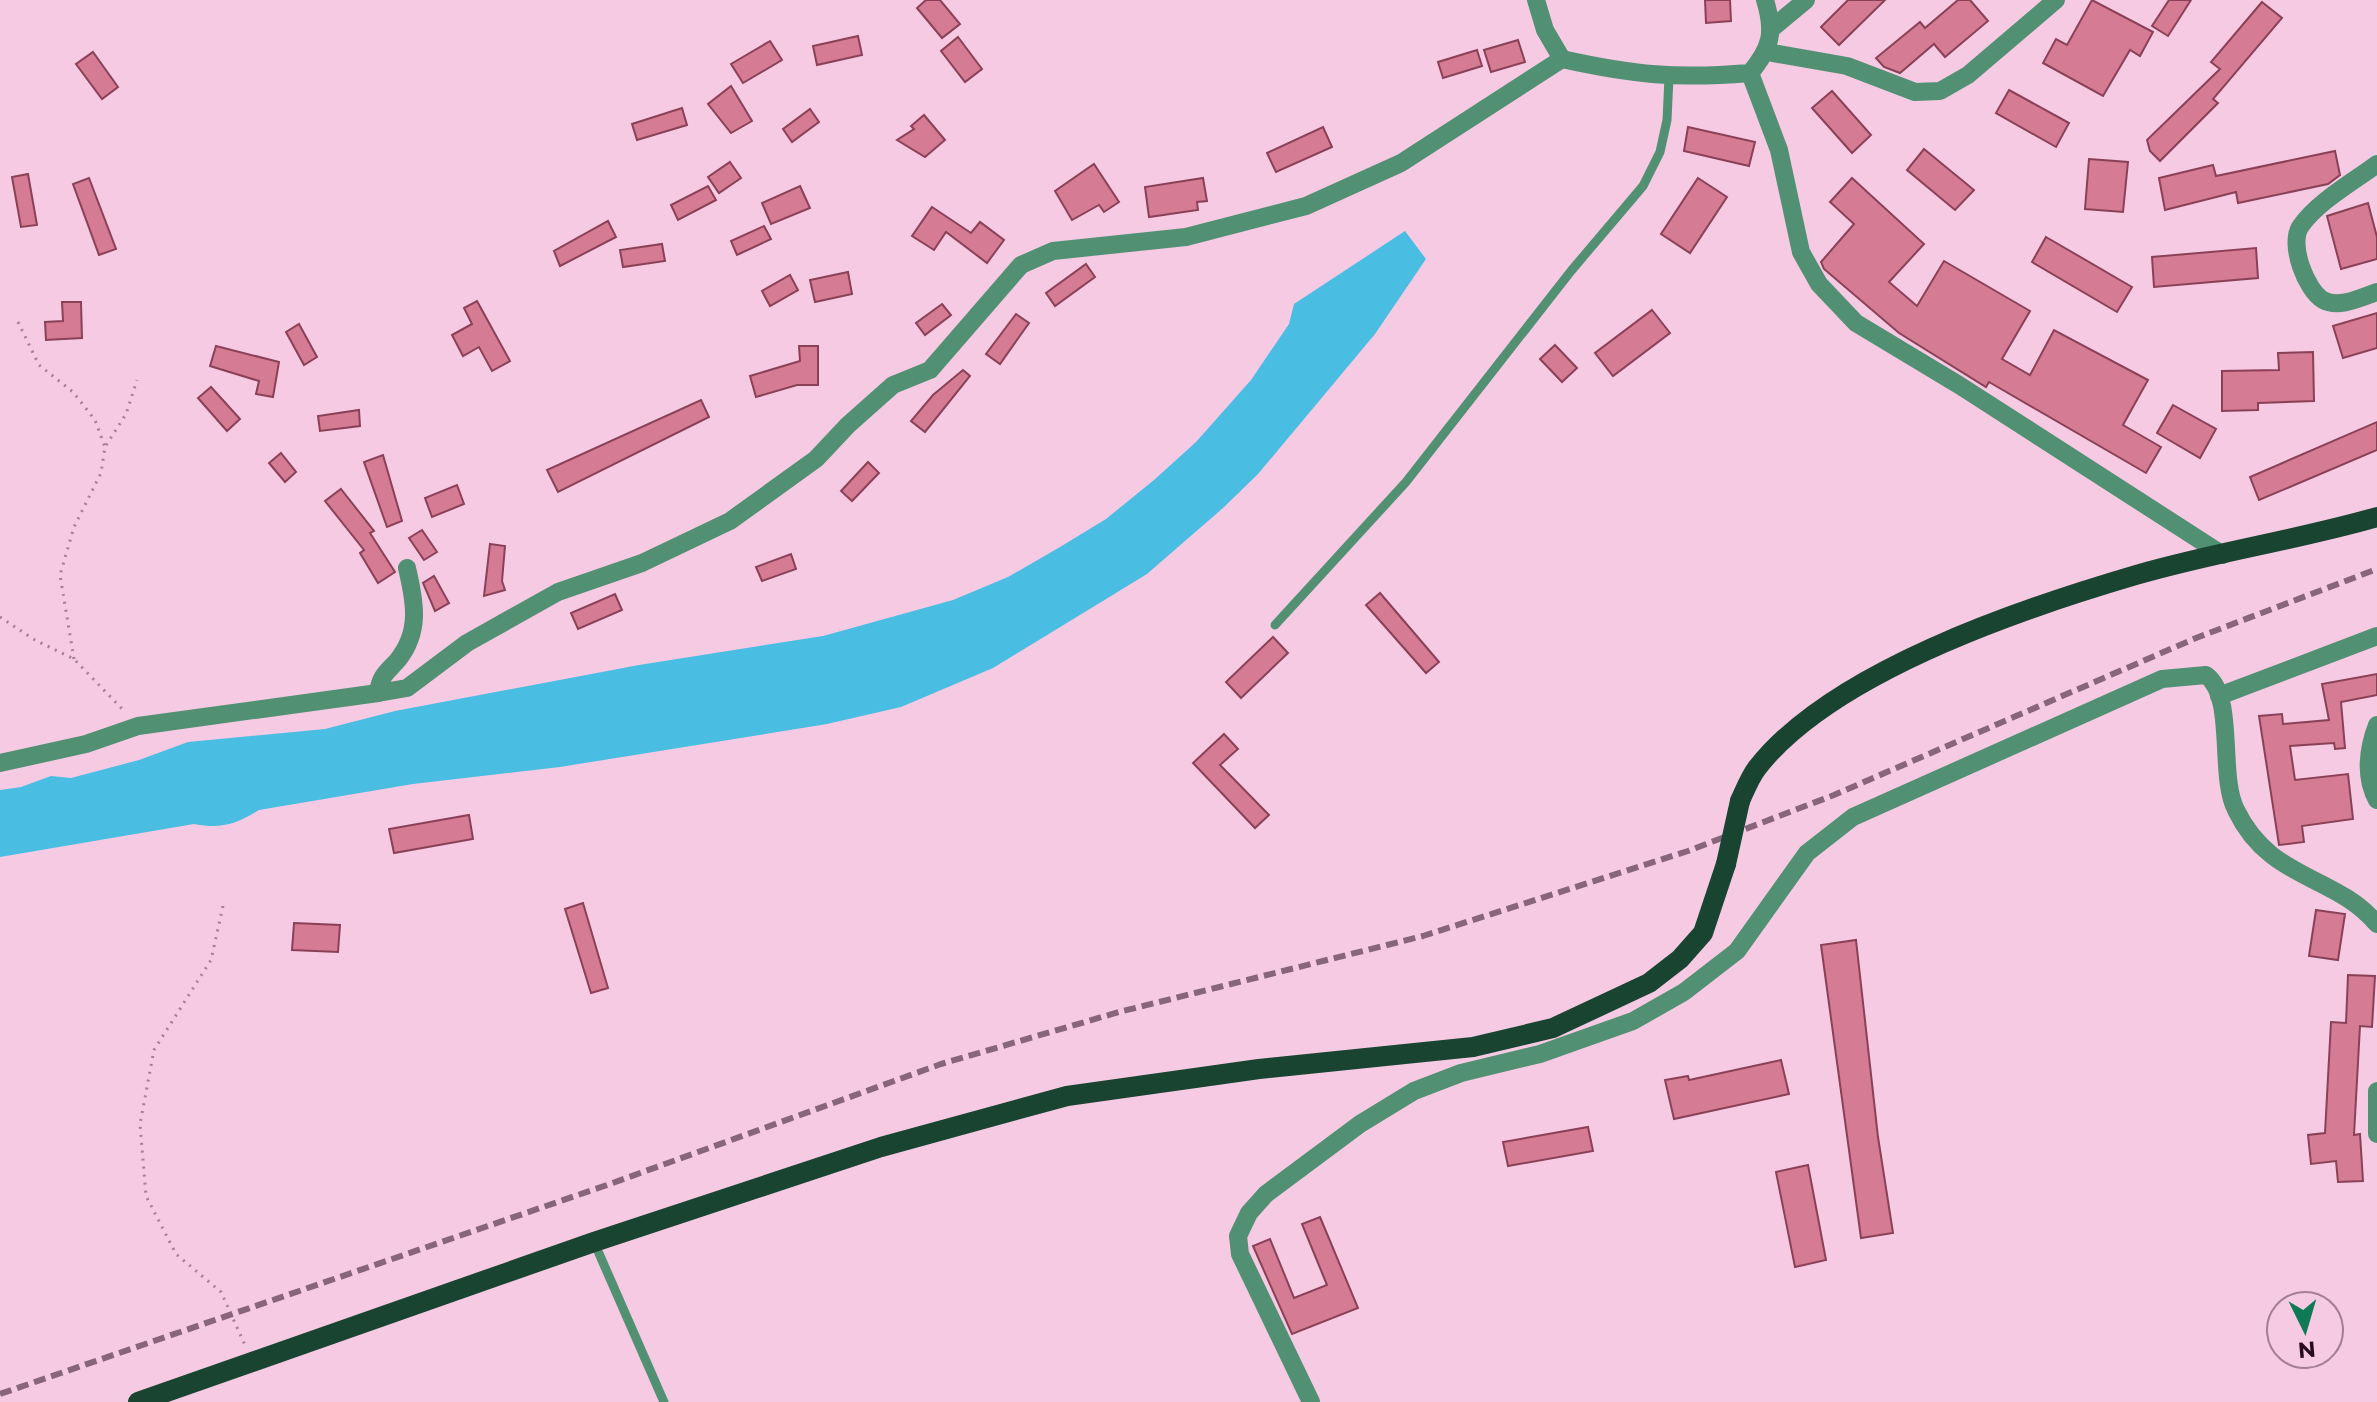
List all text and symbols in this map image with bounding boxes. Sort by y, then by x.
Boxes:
north arrow [2265,1290,2345,1370]
text: N [2297,1335,2317,1364]

